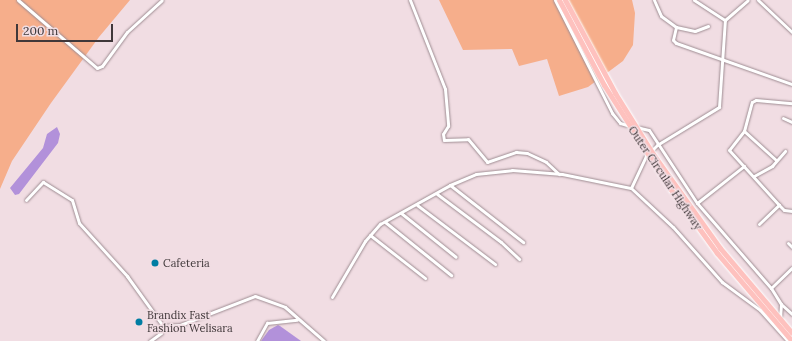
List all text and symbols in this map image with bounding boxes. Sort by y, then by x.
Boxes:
scale bar [18,16,115,42]
text: 200 m [23,23,58,38]
street label: Outer Circular Highway [625,124,705,232]
place label: Cafeteria [163,256,210,270]
marker: Cafeteria [150,258,160,268]
place label: Brandix Fast Fashion Welisara [147,309,233,335]
marker: Brandix Fast Fashion Welisara [134,317,144,327]

